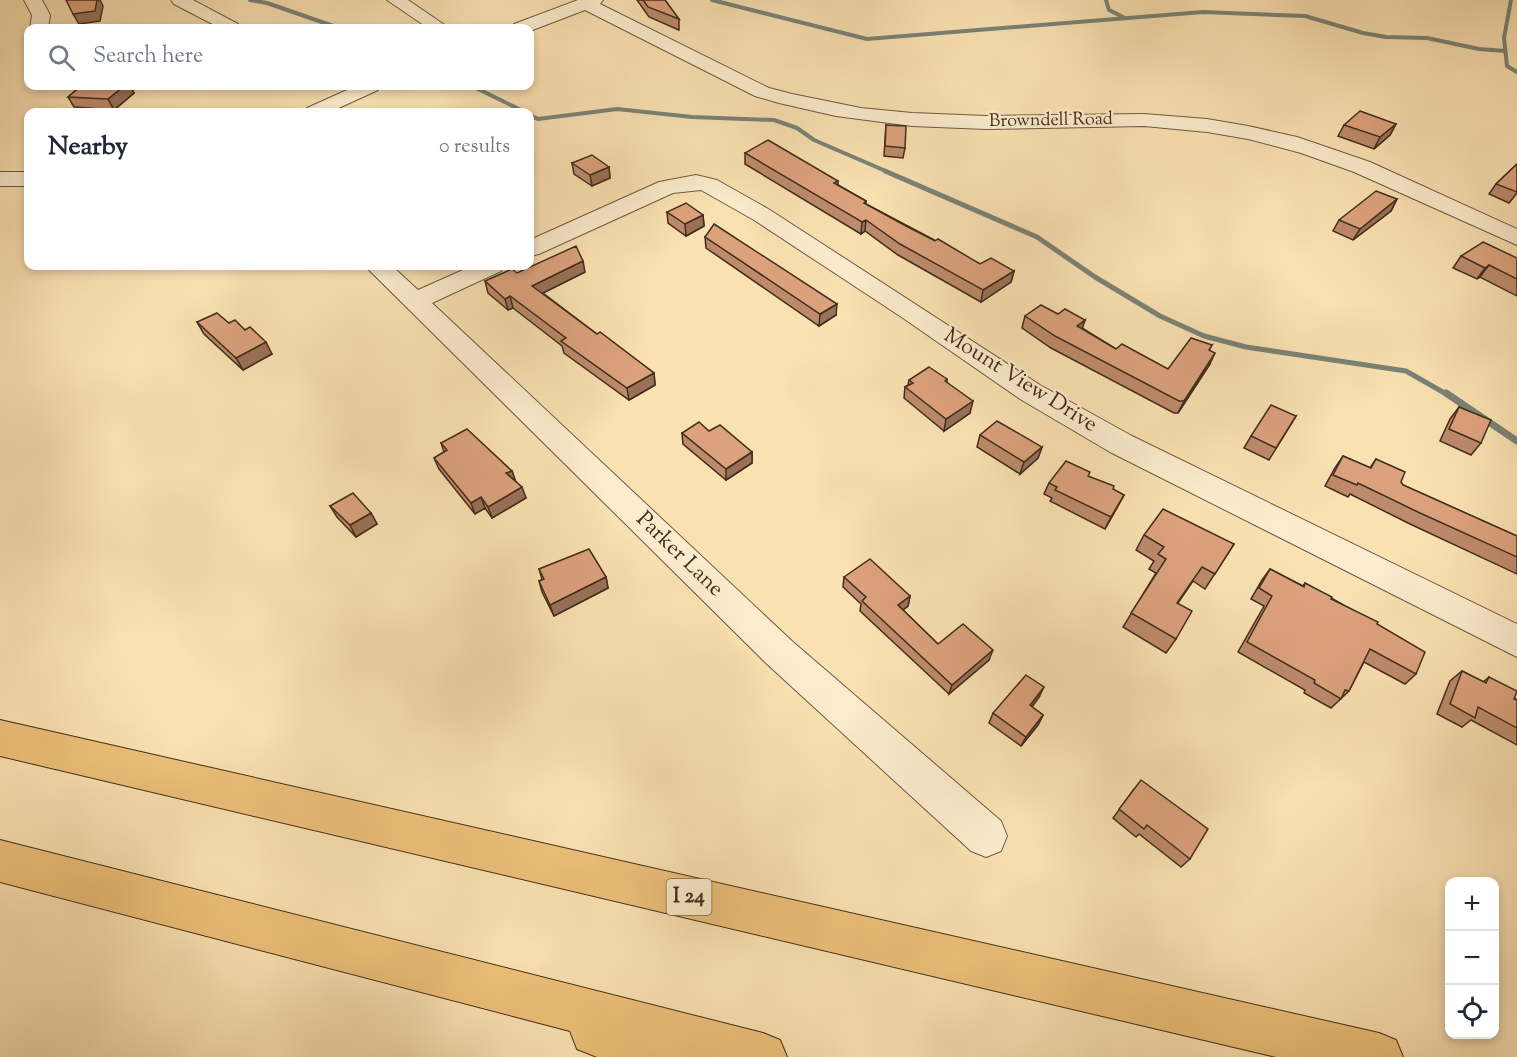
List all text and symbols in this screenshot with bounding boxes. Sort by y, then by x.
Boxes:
search box [24,24,534,90]
icon: search [45,41,78,74]
text: Search here [93,41,203,73]
street label: Browndell Road [989,107,1113,135]
text: Nearby [48,129,128,166]
text: 0 results [439,133,510,162]
street label: Mount View Drive [937,321,1103,441]
street label: Parker Lane [628,505,730,605]
map controls [1445,877,1499,1039]
button: + [1445,877,1499,931]
road number: I 24 [666,879,712,915]
button: − [1445,931,1499,985]
button: locate [1445,985,1499,1039]

